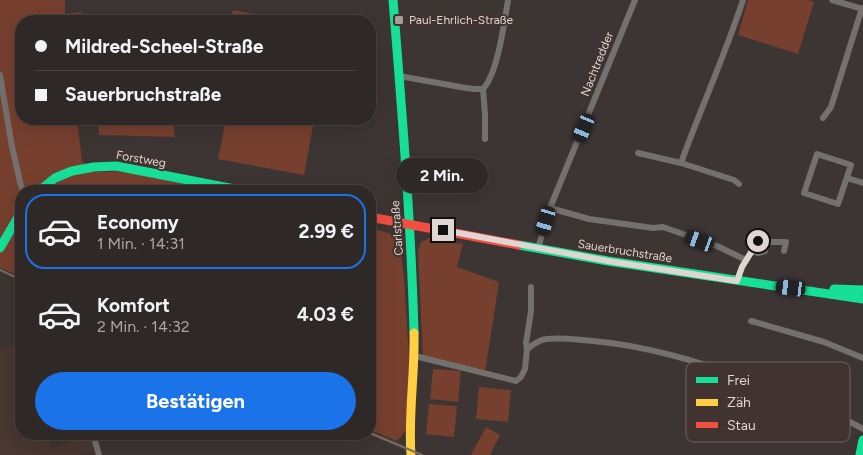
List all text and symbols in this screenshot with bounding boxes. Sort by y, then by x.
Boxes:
place label: Paul-Ehrlich-Straße [409,13,514,27]
marker: Paul-Ehrlich-Straße [393,14,405,26]
street label: Nachtredder [578,30,616,98]
text: Mildred-Scheel-Straße [65,35,263,58]
text: Sauerbruchstraße [65,83,221,106]
car [571,111,596,145]
street label: Forstweg [115,148,167,170]
callout: 2 Min. [397,158,489,192]
text: 2 Min. [420,166,464,185]
street label: Carlstraße [388,200,406,256]
car [534,204,557,238]
icon: car [37,209,82,254]
text: Economy [97,211,179,234]
route end [432,219,454,241]
text: 2.99 € [299,220,354,243]
car [683,229,716,253]
route start [747,230,769,252]
text: 1 Min. · 14:31 [97,234,185,253]
street label: Sauerbruchstraße [577,237,674,265]
car [775,279,806,297]
icon: car [37,292,82,337]
text: Komfort [97,294,170,317]
text: 4.03 € [297,303,354,326]
text: 2 Min. · 14:32 [97,317,190,336]
legend [686,362,850,442]
button: Bestätigen [35,372,356,430]
text: Frei [727,372,750,389]
text: Zäh [727,394,751,411]
text: Stau [727,417,756,434]

